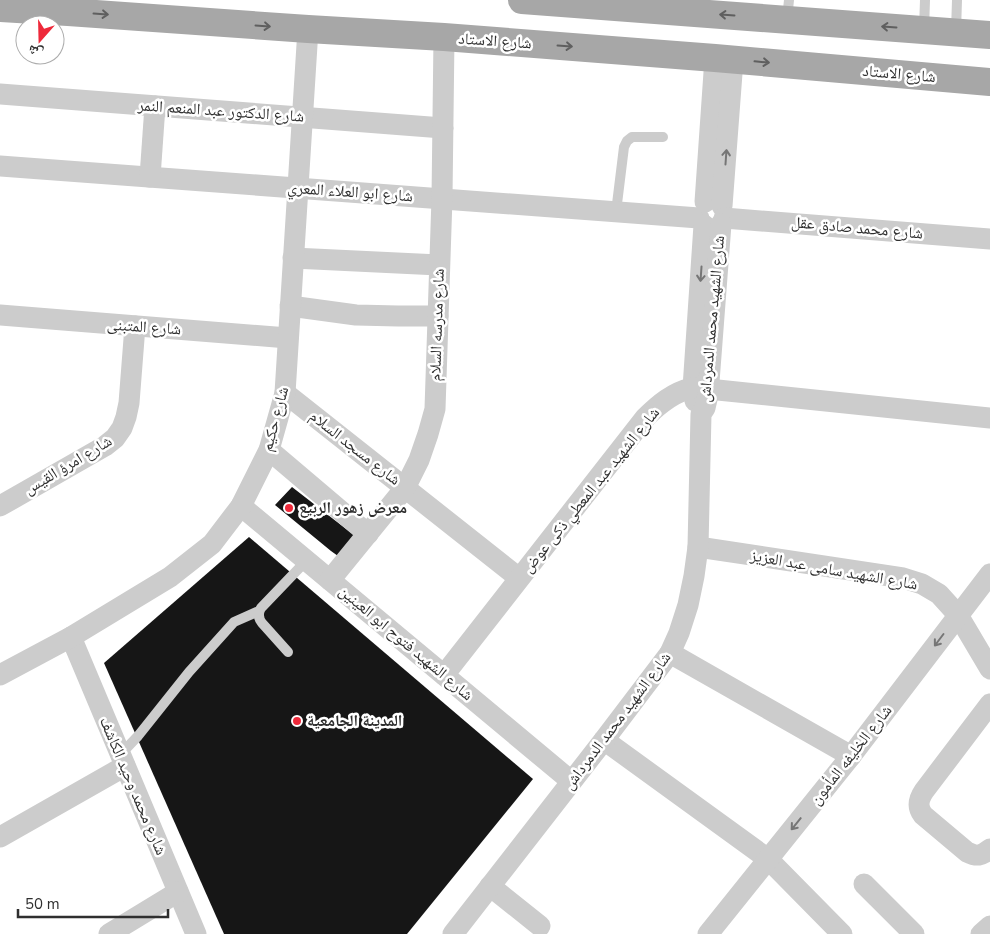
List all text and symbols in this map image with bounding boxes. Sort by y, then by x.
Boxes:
one-way arrow [93,9,109,19]
one-way arrow [719,11,735,20]
north arrow [15,15,65,65]
one-way arrow [255,21,271,30]
one-way arrow [881,23,897,32]
street label: شارع الاستاد [458,27,532,55]
text: ش [25,40,46,63]
one-way arrow [557,42,573,51]
one-way arrow [754,58,770,67]
street label: شارع الاستاد [861,60,937,88]
street label: شارع الدكتور عبد المنعم النمر [136,94,305,128]
one-way arrow [721,149,730,165]
street label: شارع ابو العلاء المعري [286,177,414,208]
street label: شارع محمد صادق عقل [790,211,924,245]
street label: شارع الشهيد محمد الدمرداش [694,235,730,403]
one-way arrow [696,266,705,282]
street label: شارع مدرسه السلام [424,268,450,382]
street label: شارع المتبنى [106,313,182,341]
street label: شارع حكيم [256,384,294,454]
street label: شارع الشهيد عبد المعطي ذكى عوض [517,402,666,578]
street label: شارع مسجد السلام [305,405,405,491]
street label: شارع امرؤ القيس [20,430,116,500]
place label: معرض زهور الربيع [299,497,407,519]
marker: معرض زهور الربيع [283,502,295,514]
street label: شارع الشهيد سامى عبد العزيز [748,544,919,596]
street label: شارع الشهيد فتوح ابو العينين [334,580,478,706]
one-way arrow [934,634,945,647]
street label: شارع الشهيد محمد الدمرداش [558,648,676,794]
street label: شارع الخليفه المأمون [805,700,897,810]
place label: المدينة الجامعية [307,710,402,732]
street label: شارع محمد وحيد الكاشف [94,714,172,858]
marker: المدينة الجامعية [291,715,303,727]
one-way arrow [791,817,802,830]
scale bar [18,886,168,918]
text: 50 m [25,894,60,914]

